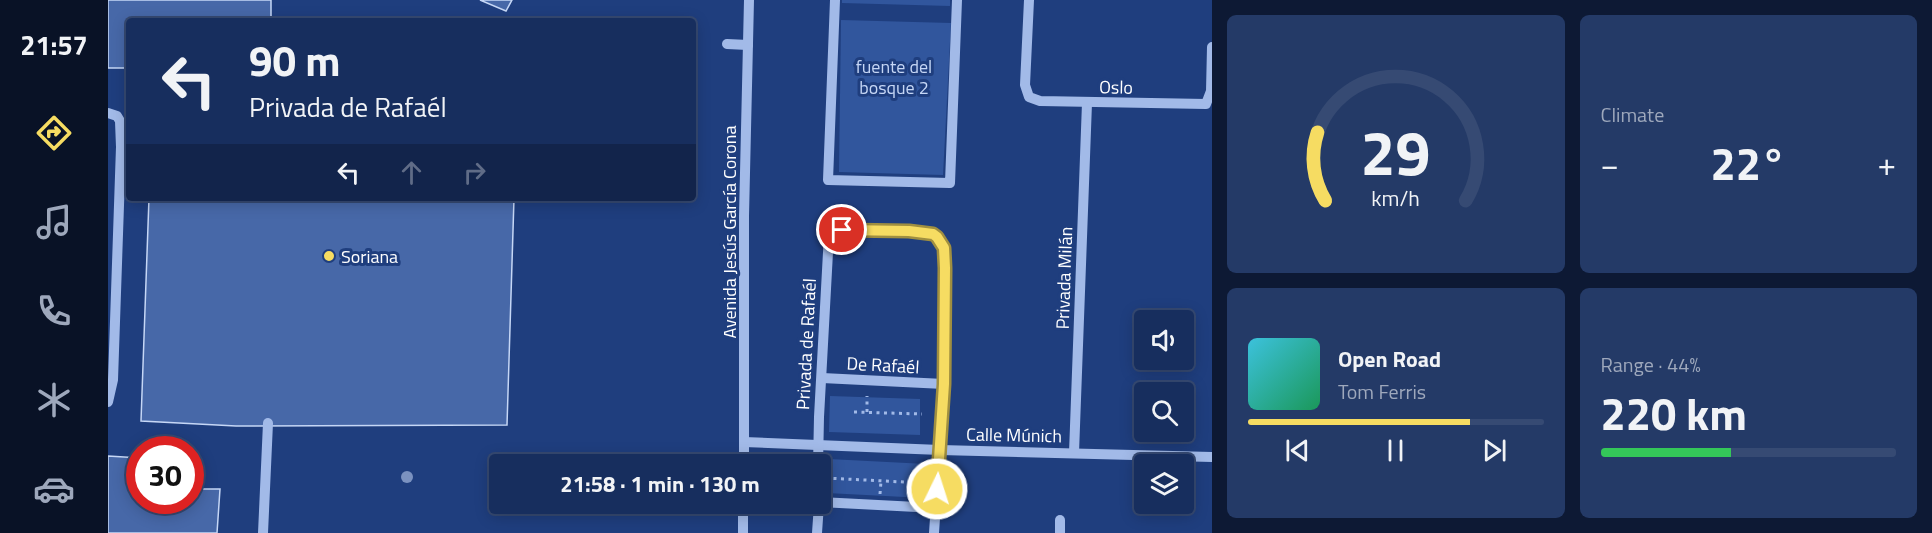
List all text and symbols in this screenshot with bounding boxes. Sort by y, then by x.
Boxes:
text: 21:57 [20,24,88,65]
text: 90 m [249,28,341,92]
icon: left [150,42,228,120]
park label: fuente del bosque 2 [856,53,932,101]
street label: Oslo [1099,73,1133,101]
text: Privada de Rafaél [249,86,447,127]
text: Climate [1601,99,1664,130]
text: 29 [1361,104,1431,199]
icon: directions [33,112,75,154]
street label: Avenida Jesús García Corona [716,126,743,338]
text: 22° [1710,129,1786,197]
text: − [1601,139,1619,189]
text: + [1878,139,1896,189]
icon: left [332,156,365,189]
icon: ahead [395,156,428,189]
icon: right [458,156,491,189]
text: km/h [1371,182,1420,214]
icon: music [33,201,75,243]
pin [816,204,867,255]
icon: arrive [825,213,858,246]
street label: Privada Milán [1049,226,1079,330]
place label: Soriana [341,243,398,270]
marker: Soriana [322,249,336,263]
street label: Privada de Rafaél [789,277,823,411]
icon: phone [33,290,75,332]
map controls [1134,310,1194,514]
button: sound [1134,310,1194,370]
text: Open Road [1338,342,1441,376]
text: Range · 44% [1601,349,1701,380]
street label: De Rafaél [846,350,920,380]
text: Tom Ferris [1338,376,1426,407]
icon: climate [33,379,75,421]
text: 220 km [1601,379,1747,447]
button: search [1134,382,1194,442]
street label: Calle Múnich [966,421,1062,449]
icon: previous [1281,434,1314,467]
icon: pause [1379,434,1412,467]
icon: next [1478,434,1511,467]
speed limit sign: 30 [126,436,204,514]
button: layers [1134,454,1194,514]
position arrow [905,457,969,521]
text: 21:58 · 1 min · 130 m [560,467,760,501]
icon: car [33,468,75,510]

